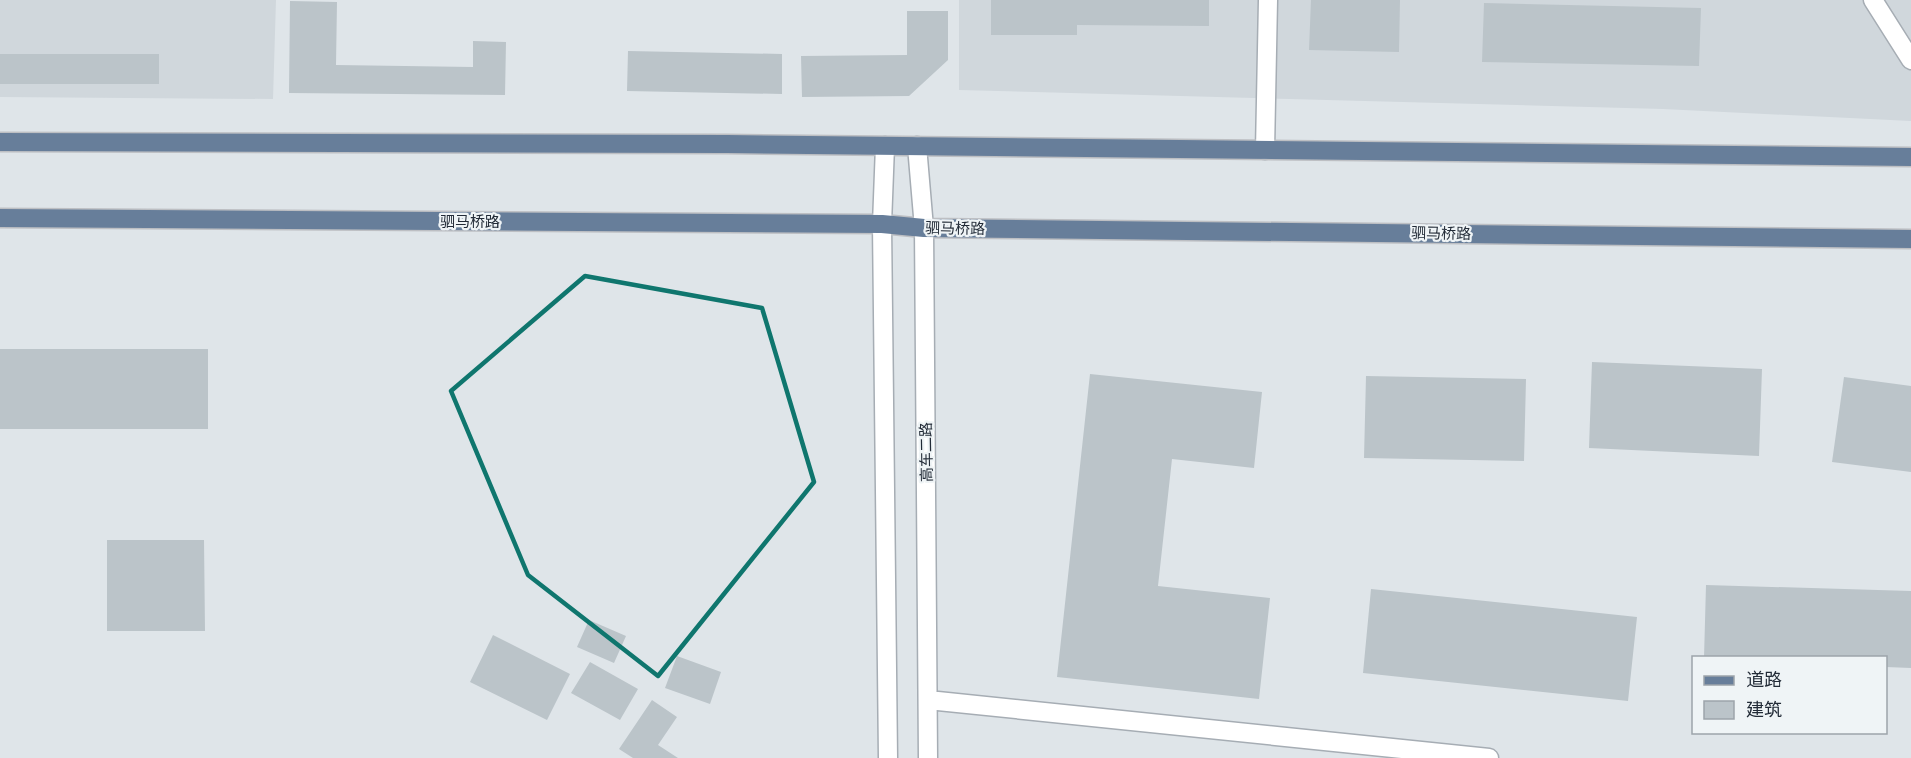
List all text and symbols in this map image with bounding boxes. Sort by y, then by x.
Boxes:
street label: 驷马桥路 [440,211,500,232]
street label: 驷马桥路 [925,217,985,239]
street label: 驷马桥路 [1411,222,1471,244]
street label: 高车二路 [915,422,937,482]
legend [1692,656,1887,734]
text: 道路 [1746,667,1782,691]
text: 建筑 [1746,697,1782,721]

